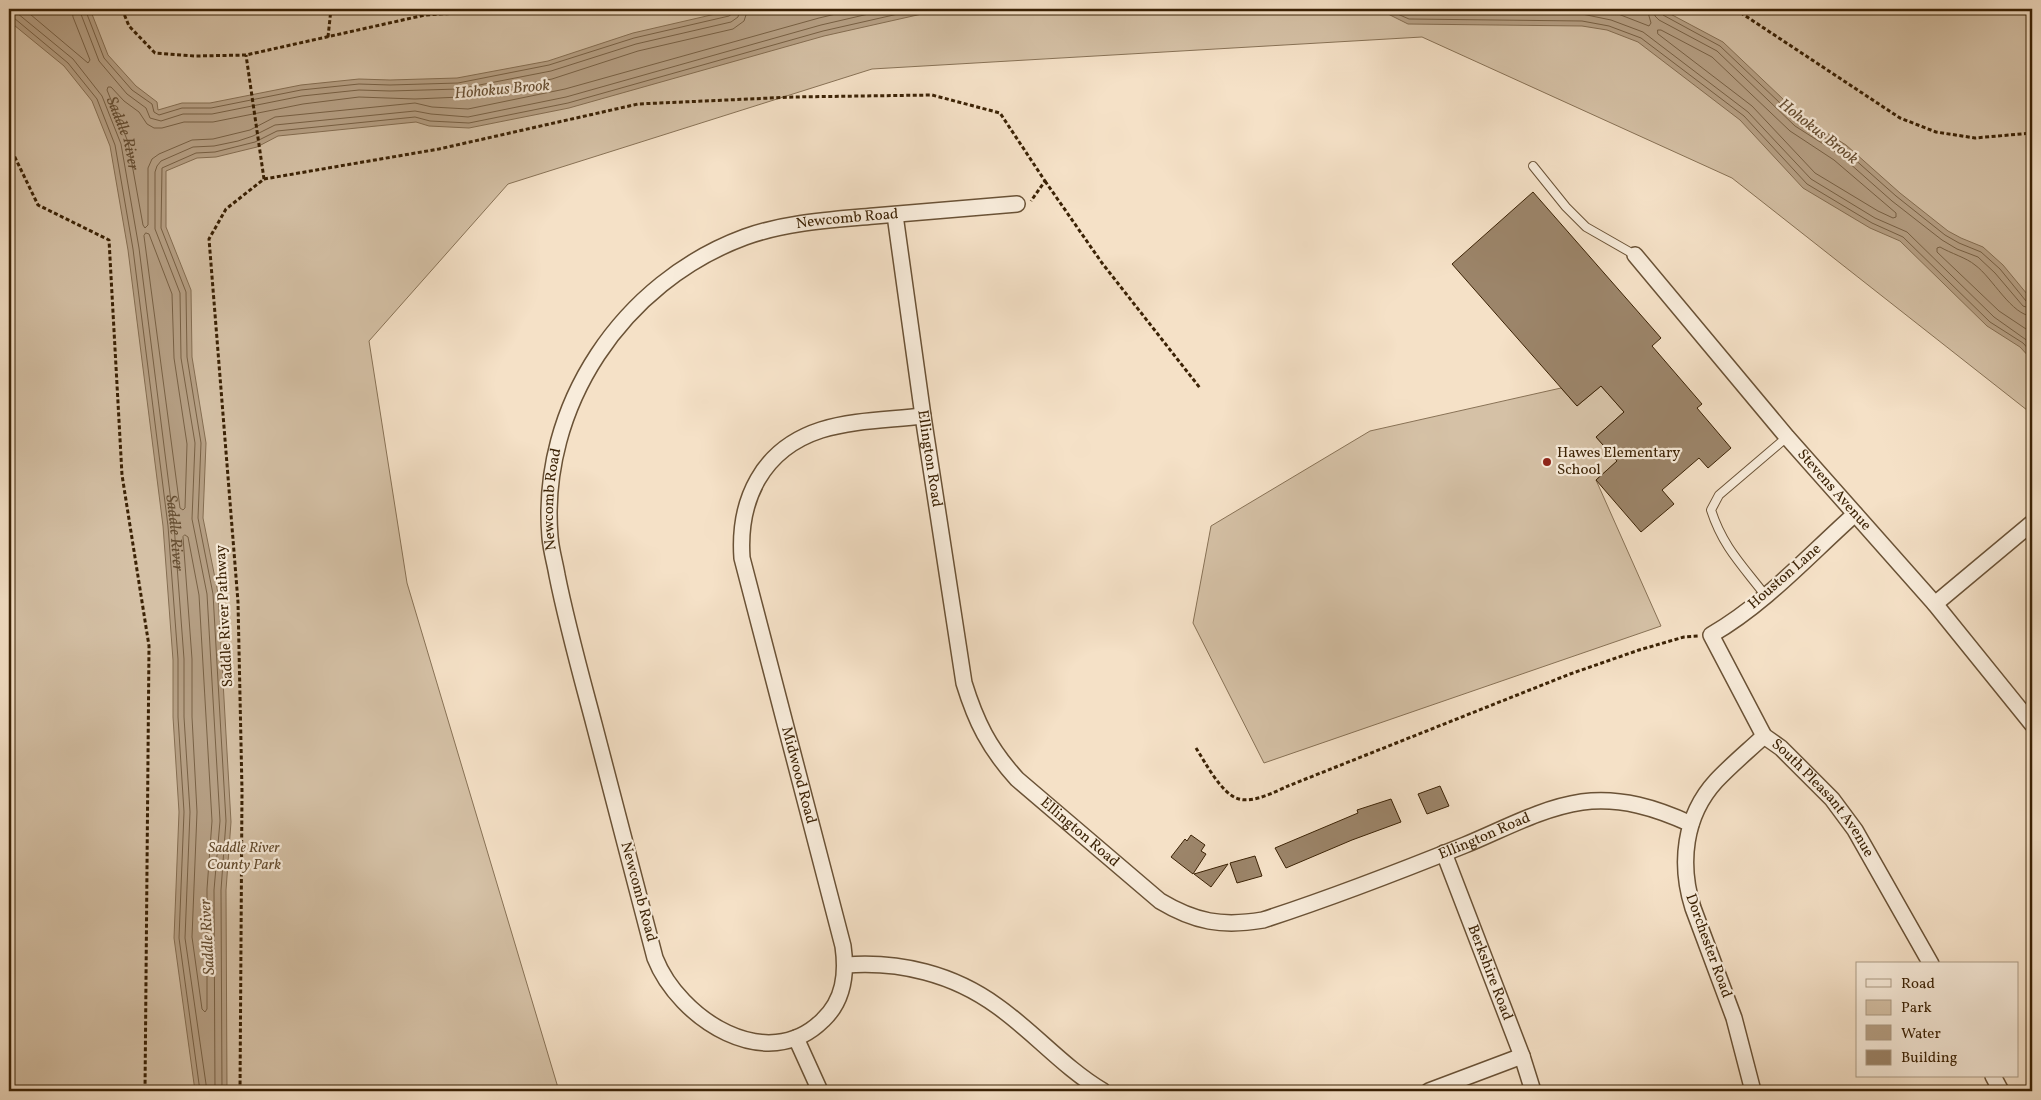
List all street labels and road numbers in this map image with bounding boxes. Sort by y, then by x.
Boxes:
street label: Newcomb Road [795,203,899,235]
street label: Ellington Road [912,409,947,509]
street label: Stevens Avenue [1792,445,1876,535]
street label: Newcomb Road [539,446,567,552]
street label: Houston Lane [1744,539,1826,615]
street label: Saddle River Pathway [211,544,239,688]
street label: Midwood Road [776,724,821,826]
street label: South Pleasant Avenue [1767,734,1879,861]
street label: Ellington Road [1035,793,1124,872]
street label: Ellington Road [1435,807,1534,865]
street label: Newcomb Road [615,840,661,944]
street label: Dorchester Road [1679,891,1737,1001]
street label: Berkshire Road [1462,921,1518,1023]

